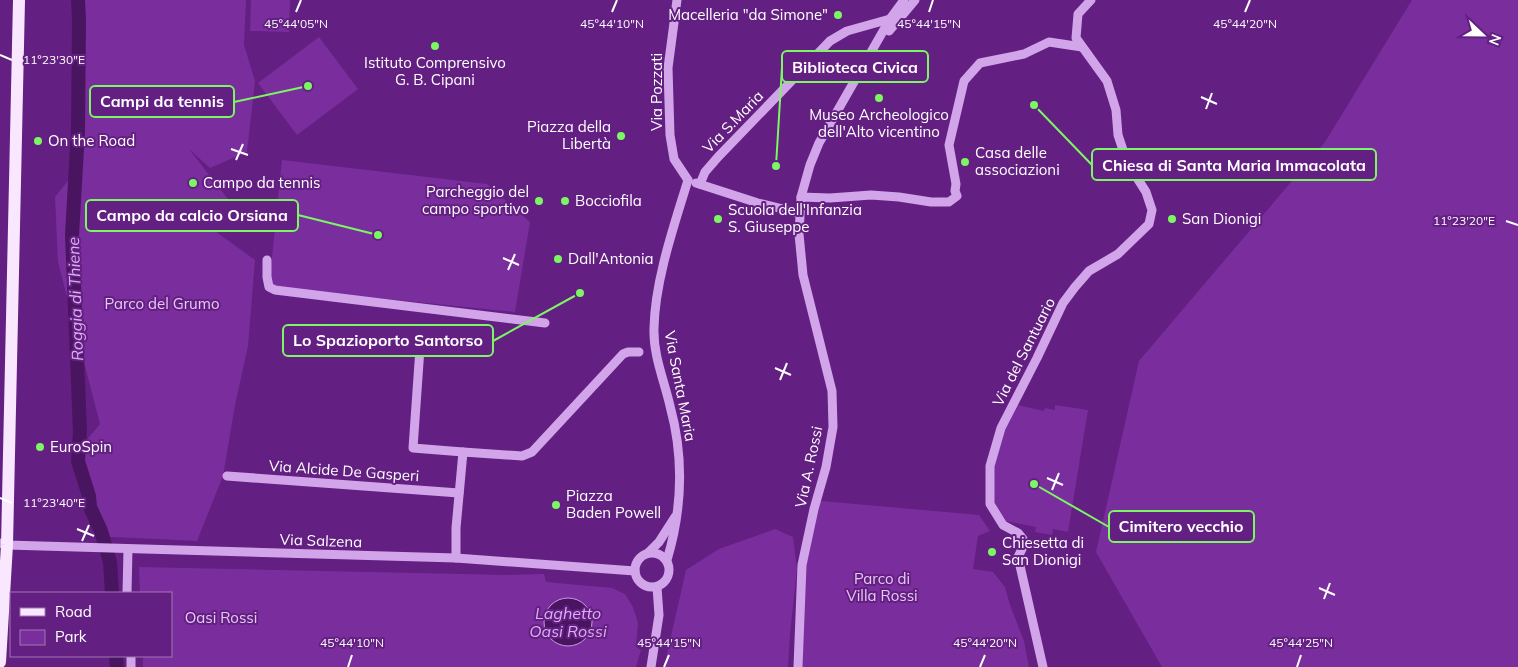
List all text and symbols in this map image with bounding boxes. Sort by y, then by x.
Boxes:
place label: Macelleria "da Simone" [668,5,828,24]
marker: Macelleria "da Simone" [832,9,844,21]
north arrow [1458,10,1508,60]
text: 45°44'05"N [264,16,328,31]
text: 45°44'10"N [580,16,644,31]
text: 45°44'15"N [897,16,961,31]
text: 45°44'20"N [1213,16,1277,31]
text: N [1485,32,1505,48]
marker: Istituto Comprensivo G. B. Cipani [429,40,441,52]
callout: Biblioteca Civica [782,51,928,82]
text: 11°23'30"E [23,52,85,67]
place label: Istituto Comprensivo G. B. Cipani [364,53,506,89]
street label: Via Pozzati [647,53,666,131]
text: Biblioteca Civica [792,57,918,77]
callout: Campi da tennis [90,86,234,117]
street label: Via S.Maria [698,86,767,157]
text: Campi da tennis [100,91,224,111]
marker: Museo Archeologico dell'Alto vicentino [873,92,885,104]
place label: Museo Archeologico dell'Alto vicentino [809,105,949,141]
place label: Piazza della Libertà [527,117,611,153]
marker: Piazza della Libertà [615,130,627,142]
place label: On the Road [48,131,135,150]
marker: On the Road [32,135,44,147]
place label: Casa delle associazioni [975,143,1060,179]
callout: Chiesa di Santa Maria Immacolata [1092,149,1376,180]
text: Chiesa di Santa Maria Immacolata [1102,155,1366,175]
marker: Casa delle associazioni [959,156,971,168]
place label: Campo da tennis [203,173,321,192]
marker: Campo da tennis [187,177,199,189]
place label: Parcheggio del campo sportivo [422,182,529,218]
place label: Bocciofila [575,191,642,210]
marker: Parcheggio del campo sportivo [533,195,545,207]
marker: Bocciofila [559,195,571,207]
callout: Campo da calcio Orsiana [86,200,298,231]
place label: Scuola dell'Infanzia S. Giuseppe [728,200,862,236]
text: Campo da calcio Orsiana [96,205,288,225]
place label: San Dionigi [1182,209,1261,228]
marker: Scuola dell'Infanzia S. Giuseppe [712,213,724,225]
marker: San Dionigi [1166,213,1178,225]
text: 11°23'20"E [1433,213,1495,228]
water label: Roggia di Thiene [63,236,87,361]
place label: Dall'Antonia [568,249,654,268]
marker: Dall'Antonia [552,253,564,265]
park label: Parco del Grumo [105,294,219,313]
street label: Via del Santuario [988,294,1059,409]
callout: Lo Spazioporto Santorso [283,325,493,356]
street label: Via Santa Maria [660,329,701,443]
text: Lo Spazioporto Santorso [293,330,483,350]
street label: Via A. Rossi [791,424,826,509]
place label: EuroSpin [50,437,112,456]
marker: EuroSpin [34,441,46,453]
street label: Via Alcide De Gasperi [268,456,420,485]
place label: Piazza Baden Powell [566,486,661,522]
text: 11°23'40"E [23,495,85,510]
marker: Piazza Baden Powell [550,499,562,511]
callout: Cimitero vecchio [1109,511,1254,542]
text: Cimitero vecchio [1118,516,1244,536]
street label: Via Salzena [279,530,363,551]
place label: Chiesetta di San Dionigi [1002,533,1084,569]
marker: Chiesetta di San Dionigi [986,546,998,558]
park label: Parco di Villa Rossi [846,569,918,605]
legend [10,592,172,657]
text: Road [55,602,92,621]
water label: Laghetto Oasi Rossi [529,603,607,641]
park label: Oasi Rossi [185,608,257,627]
text: Park [55,627,87,646]
text: 45°44'10"N [320,635,384,650]
text: 45°44'15"N [637,635,701,650]
text: 45°44'20"N [953,635,1017,650]
text: 45°44'25"N [1269,635,1333,650]

